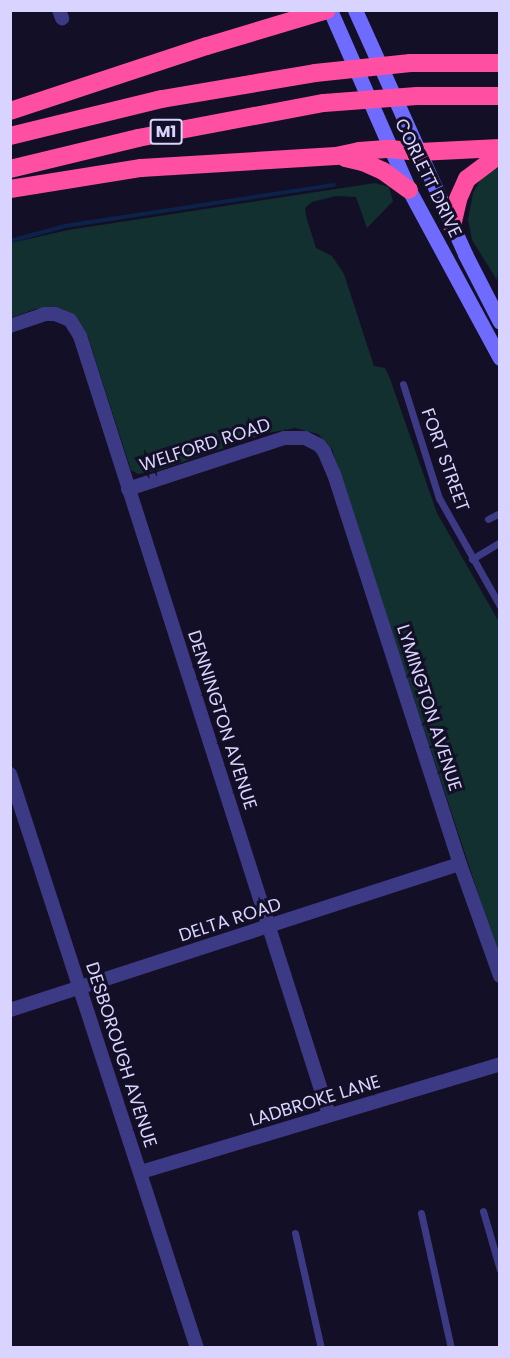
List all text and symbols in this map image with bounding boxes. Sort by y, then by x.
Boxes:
street label: CORLETT DRIVE [390,115,466,241]
road number: M1 [150,119,182,145]
street label: FORT STREET [416,405,474,515]
street label: WELFORD ROAD [137,414,273,476]
street label: LYMINGTON AVENUE [392,622,466,794]
street label: DENNINGTON AVENUE [183,628,261,812]
street label: DELTA ROAD [176,893,284,947]
street label: DESBOROUGH AVENUE [81,960,161,1150]
street label: LADBROKE LANE [247,1071,383,1131]

